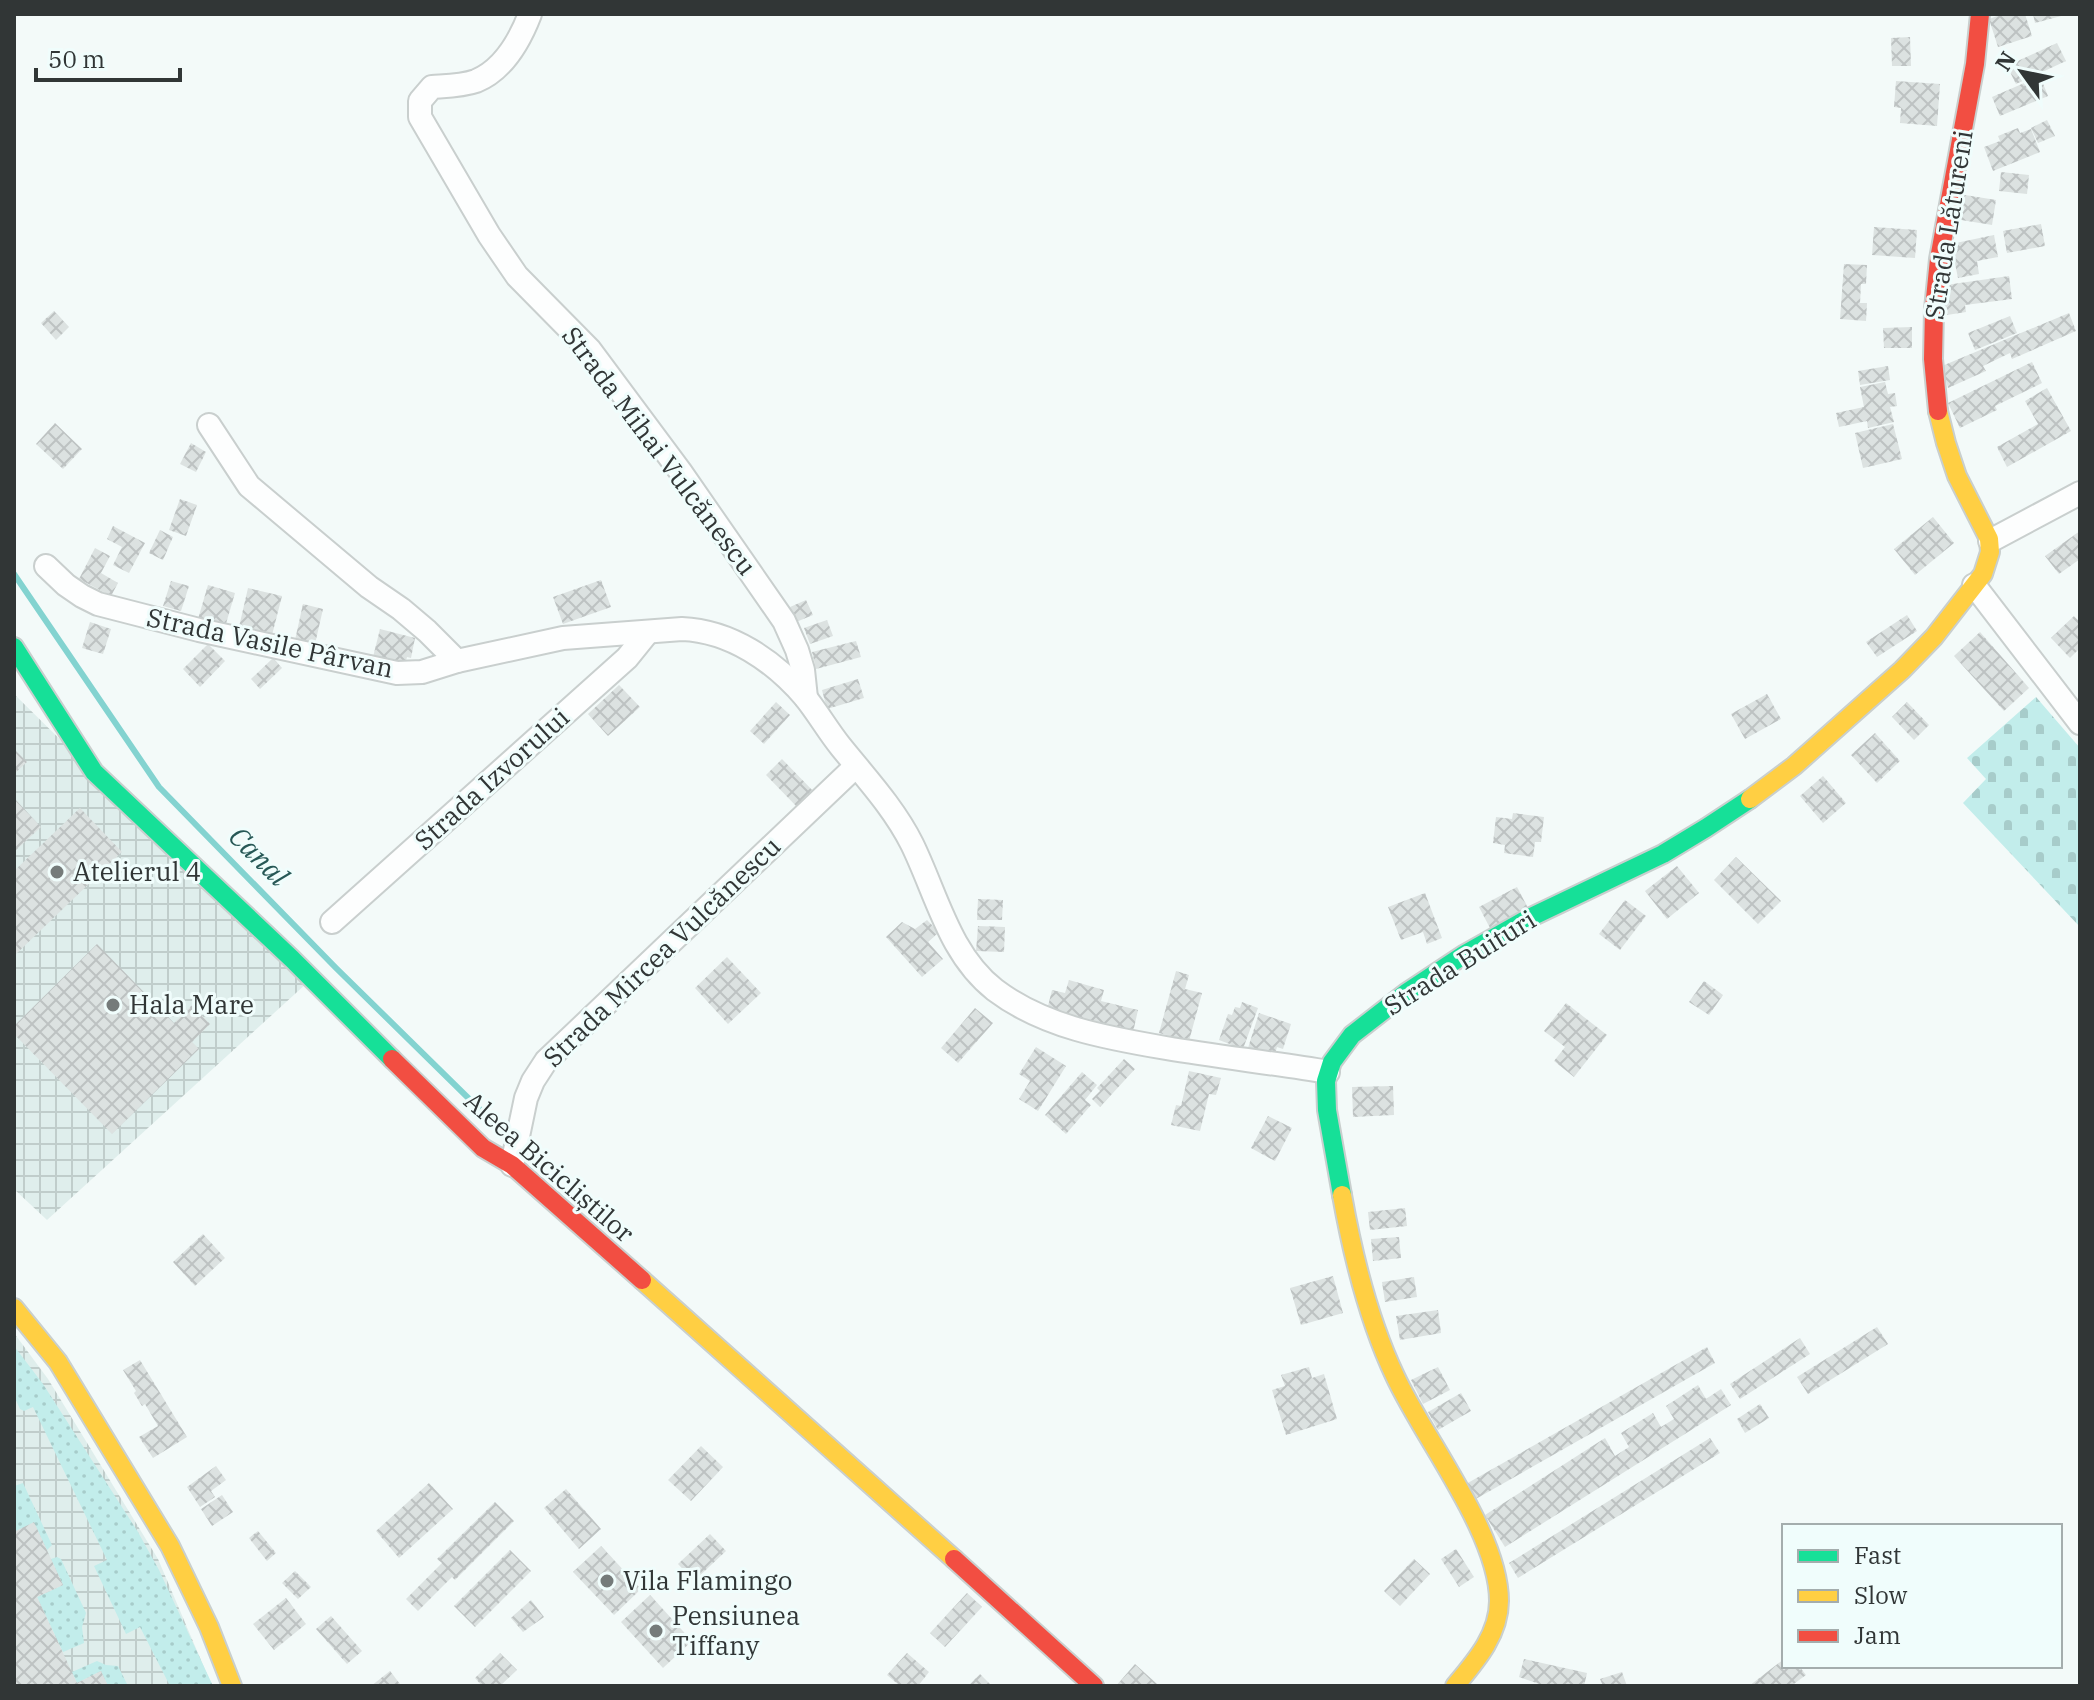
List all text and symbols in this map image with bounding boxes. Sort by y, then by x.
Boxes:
scale bar [36,32,180,82]
north arrow [1982,32,2062,112]
text: 50 m [48,43,105,75]
text: N [1988,46,2022,76]
street label: Strada Lătureni [1916,128,1980,322]
street label: Strada Mihai Vulcănescu [555,319,764,581]
street label: Strada Vasile Pârvan [144,599,397,685]
street label: Strada Izvorului [407,700,576,857]
water label: Canal [221,818,298,894]
street label: Strada Mircea Vulcănescu [535,829,787,1074]
place label: Atelierul 4 [73,854,201,888]
marker: Atelierul 4 [48,863,66,881]
street label: Strada Buituri [1377,902,1542,1022]
place label: Hala Mare [129,987,254,1021]
marker: Hala Mare [104,996,122,1014]
street label: Aleea Bicicliștilor [458,1083,642,1250]
legend [1782,1524,2062,1668]
text: Fast [1854,1539,1901,1571]
place label: Vila Flamingo [623,1563,792,1597]
marker: Vila Flamingo [598,1572,616,1590]
text: Slow [1854,1579,1908,1611]
place label: Pensiunea Tiffany [672,1598,800,1662]
text: Jam [1854,1619,1901,1651]
marker: Pensiunea Tiffany [647,1622,665,1640]

